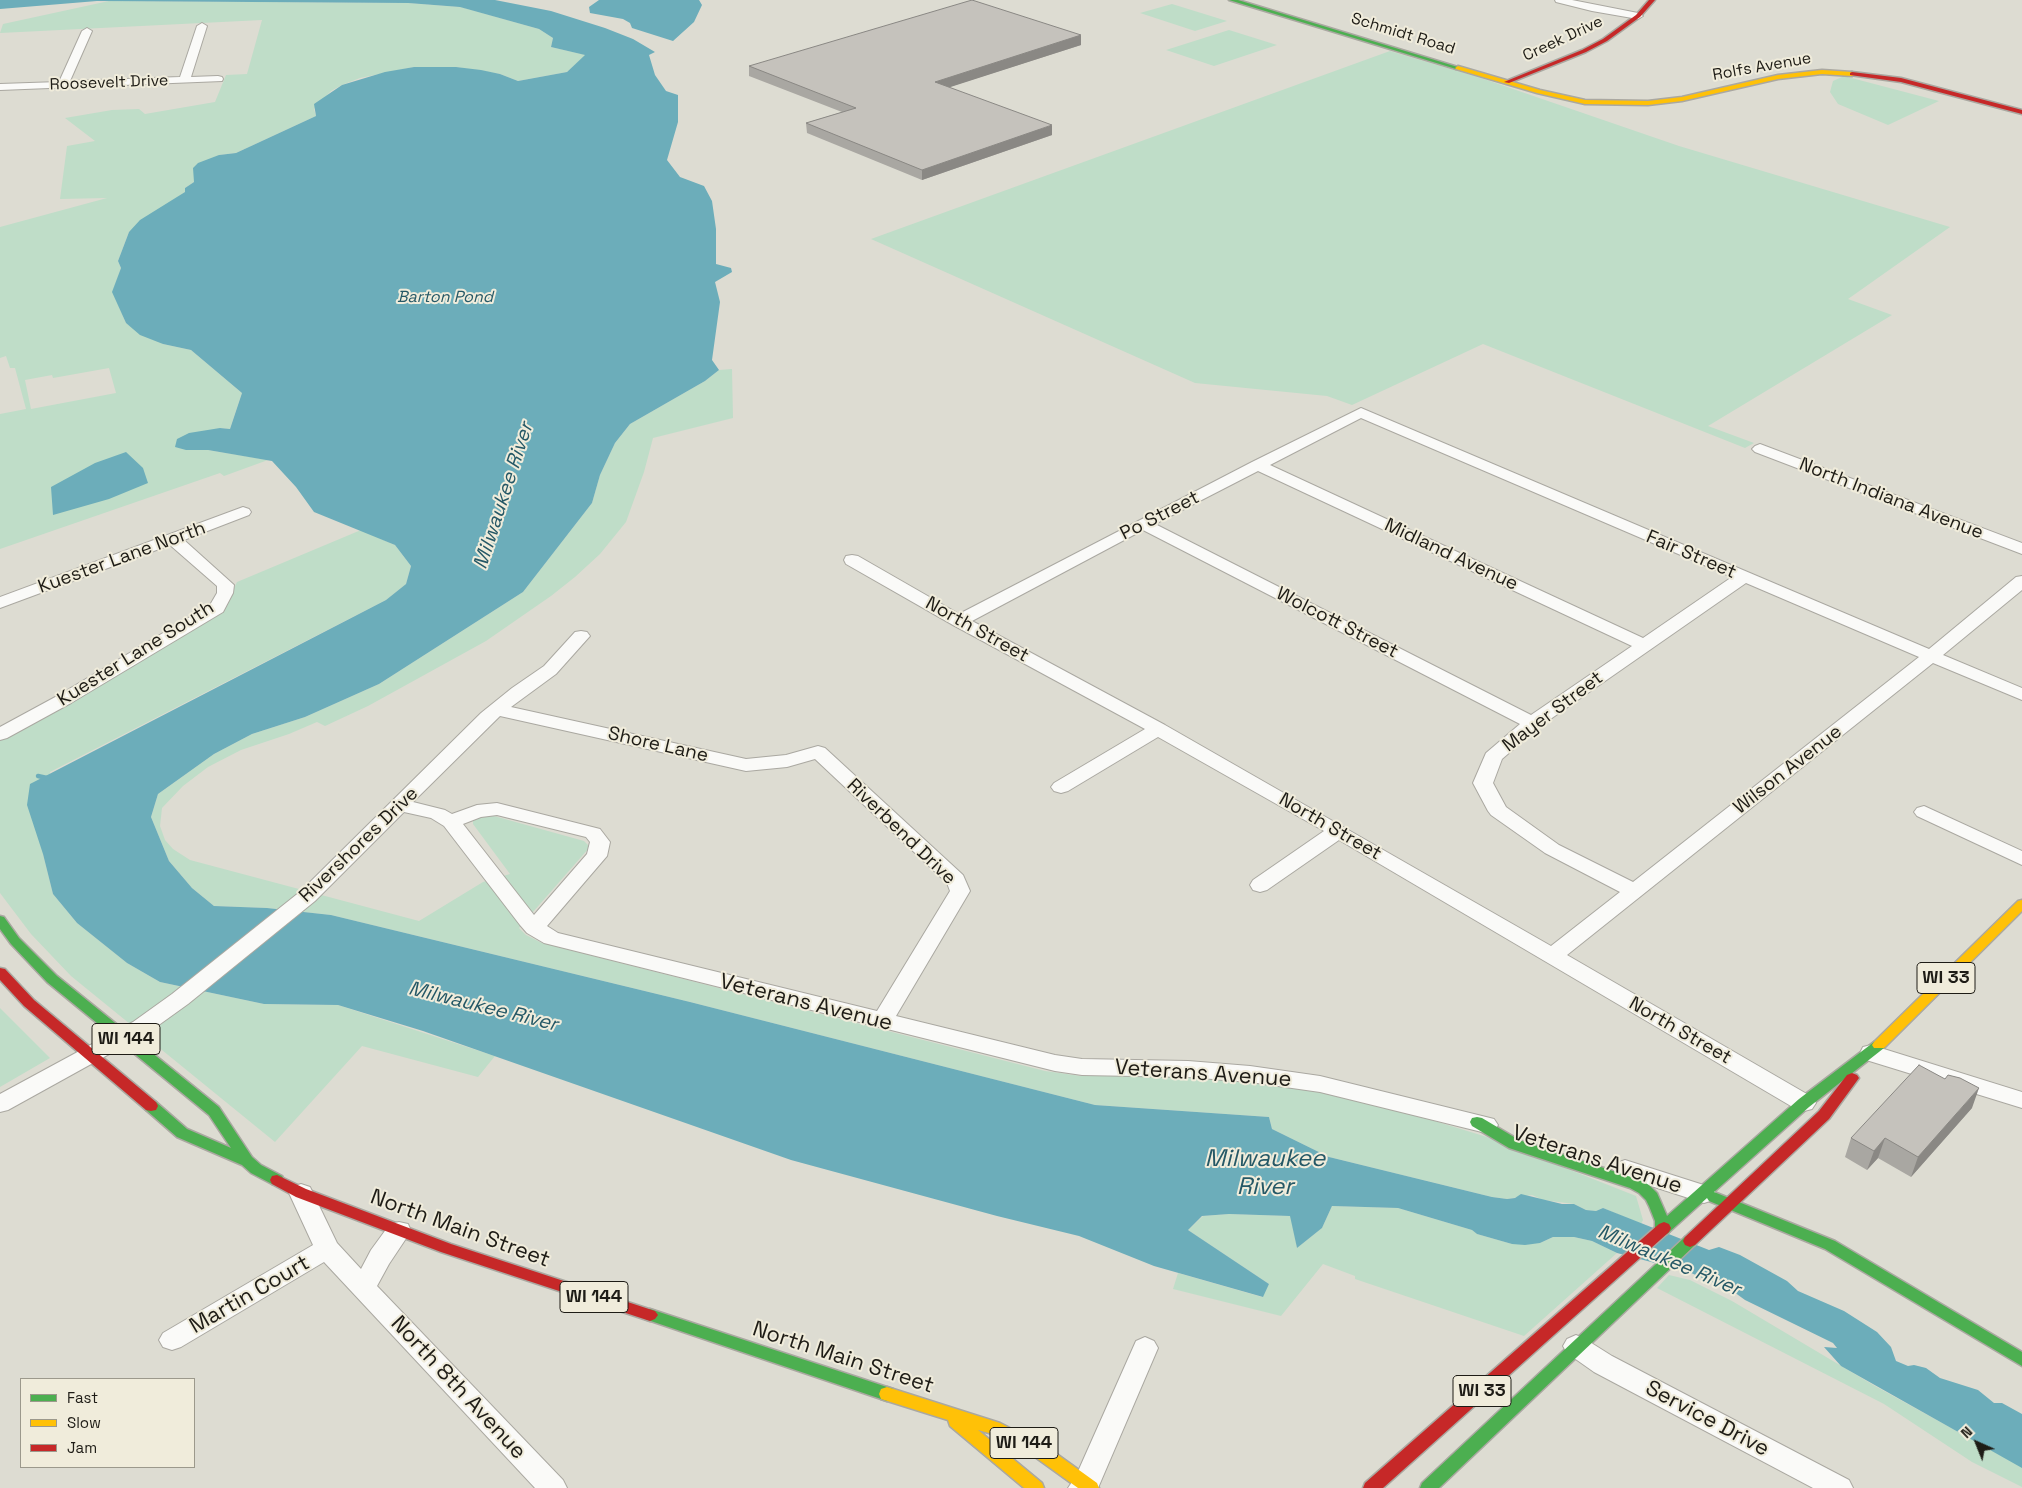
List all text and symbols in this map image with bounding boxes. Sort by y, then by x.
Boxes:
street label: Schmidt Road [1349,9,1457,59]
street label: Creek Drive [1520,12,1606,66]
street label: Rolfs Avenue [1711,49,1813,85]
street label: Roosevelt Drive [49,71,169,95]
water label: Barton Pond [397,288,493,308]
water label: Milwaukee River [469,420,539,572]
street label: North Indiana Avenue [1796,453,1986,545]
street label: Po Street [1117,486,1203,546]
street label: Midland Avenue [1381,514,1521,596]
street label: Kuester Lane North [35,517,209,599]
street label: Fair Street [1642,526,1740,584]
street label: Wolcott Street [1272,582,1402,664]
street label: North Street [921,592,1033,668]
street label: Kuester Lane South [54,597,218,711]
street label: Mayer Street [1498,667,1608,757]
street label: Wilson Avenue [1729,721,1847,819]
street label: Shore Lane [606,722,710,768]
street label: Riverbend Drive [842,774,960,890]
street label: Rivershores Drive [295,782,423,908]
street label: North Street [1275,788,1385,866]
road number: WI 33 [1917,962,1975,994]
street label: Veterans Avenue [717,969,895,1037]
water label: Milwaukee River [406,977,560,1037]
street label: North Street [1625,992,1735,1070]
road number: WI 144 [92,1024,160,1054]
street label: Veterans Avenue [1114,1055,1292,1093]
street label: Veterans Avenue [1509,1120,1685,1200]
water label: Milwaukee River [1205,1145,1325,1201]
street label: North Main Street [367,1184,553,1274]
water label: Milwaukee River [1594,1220,1744,1302]
street label: Martin Court [185,1250,315,1340]
road number: WI 144 [560,1281,628,1312]
street label: North 8th Avenue [385,1311,531,1465]
street label: North Main Street [749,1316,937,1400]
road number: WI 33 [1453,1375,1511,1406]
street label: Service Drive [1641,1375,1773,1463]
legend [20,1378,195,1468]
text: Fast [67,1388,98,1407]
text: Slow [67,1413,101,1432]
north arrow [1952,1418,2002,1468]
text: N [1957,1422,1976,1442]
road number: WI 144 [990,1428,1058,1459]
text: Jam [67,1438,97,1457]

